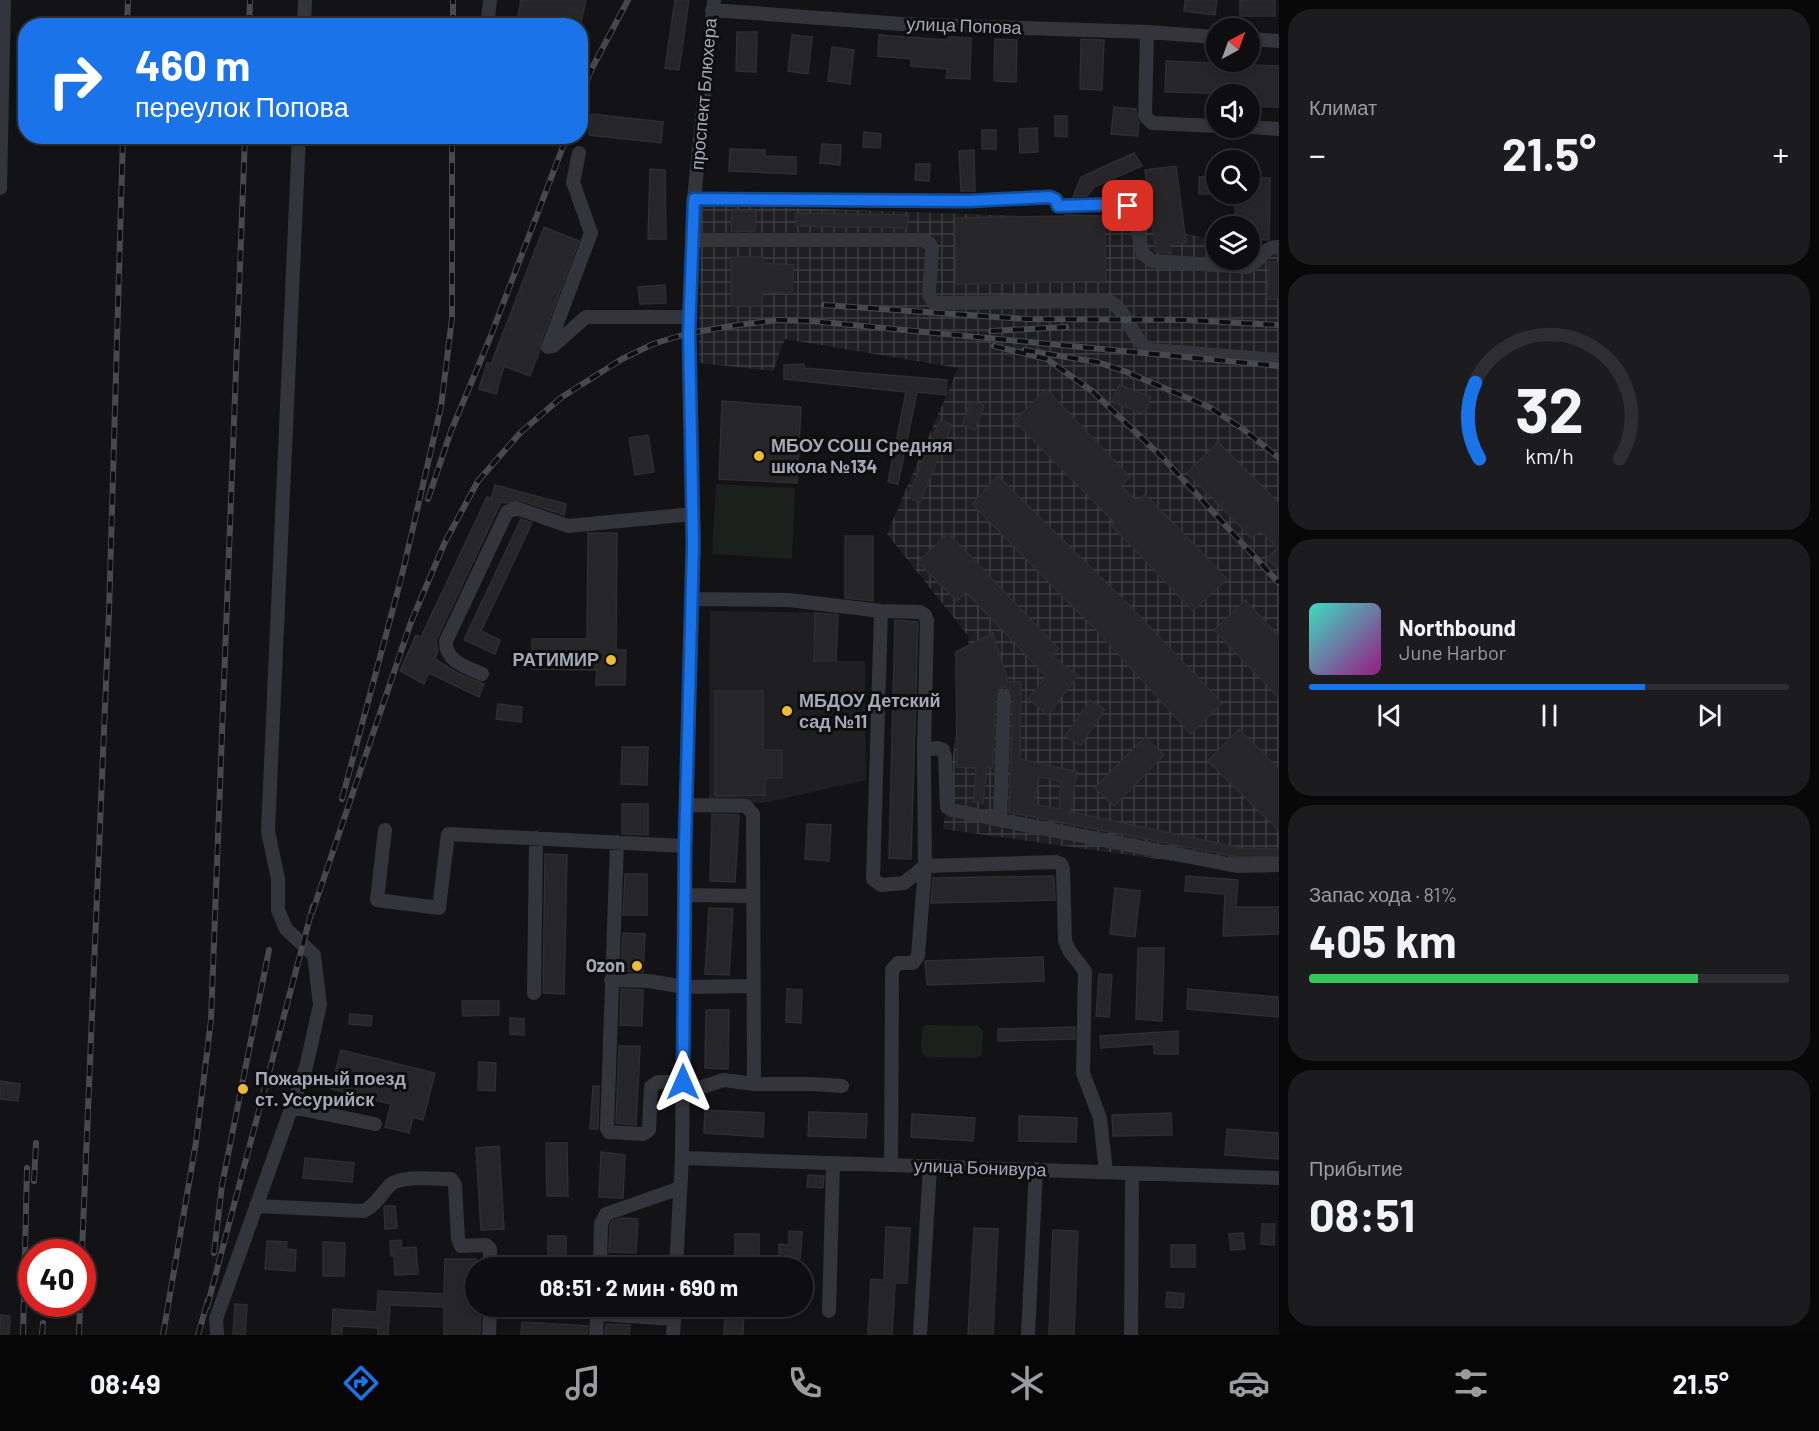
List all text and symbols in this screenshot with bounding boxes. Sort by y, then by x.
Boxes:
street label: улица Попова [906,12,1023,38]
street label: проспект Блюхера [685,16,721,171]
north arrow [1206,18,1260,72]
map controls [1206,18,1260,270]
text: 460 m [135,39,250,89]
icon: right [36,42,114,120]
button: sound [1206,84,1260,138]
text: переулок Попова [135,90,349,122]
text: Климат [1309,95,1377,119]
text: 21.5° [1502,126,1596,180]
text: − [1309,134,1326,174]
text: + [1773,134,1789,174]
button: search [1206,150,1260,204]
pin [1102,180,1153,231]
icon: arrive [1111,189,1144,222]
button: layers [1206,216,1260,270]
text: 32 [1515,371,1583,445]
place label: МБОУ СОШ Средняя школа №134 [771,434,953,477]
text: km/h [1525,444,1573,469]
marker: МБОУ СОШ Средняя школа №134 [752,449,766,463]
text: Northbound [1399,614,1516,640]
text: June Harbor [1399,640,1506,664]
place label: РАТИМИР [513,648,599,670]
marker: РАТИМИР [604,653,618,667]
place label: МБДОУ Детский сад №11 [799,689,941,732]
icon: previous [1373,699,1406,732]
icon: pause [1533,699,1566,732]
icon: next [1693,699,1726,732]
marker: МБДОУ Детский сад №11 [780,704,794,718]
text: Запас хода · 81% [1309,882,1457,906]
text: 405 km [1309,913,1457,967]
place label: Ozon [586,954,625,976]
marker: Ozon [630,959,644,973]
position arrow [651,1050,715,1114]
place label: Пожарный поезд ст. Уссурийск [255,1067,406,1110]
marker: Пожарный поезд ст. Уссурийск [236,1082,250,1096]
street label: улица Бонивура [913,1154,1048,1180]
text: Прибытие [1309,1156,1403,1180]
text: 08:51 [1309,1187,1415,1241]
speed limit sign: 40 [18,1239,96,1317]
text: 08:51 · 2 мин · 690 m [540,1274,738,1300]
icon: directions [340,1362,382,1404]
icon: music [562,1362,604,1404]
icon: phone [784,1362,826,1404]
icon: climate [1006,1362,1048,1404]
icon: car [1228,1362,1270,1404]
icon: filters [1450,1362,1492,1404]
text: 08:49 [90,1367,160,1399]
text: 21.5° [1672,1367,1729,1399]

